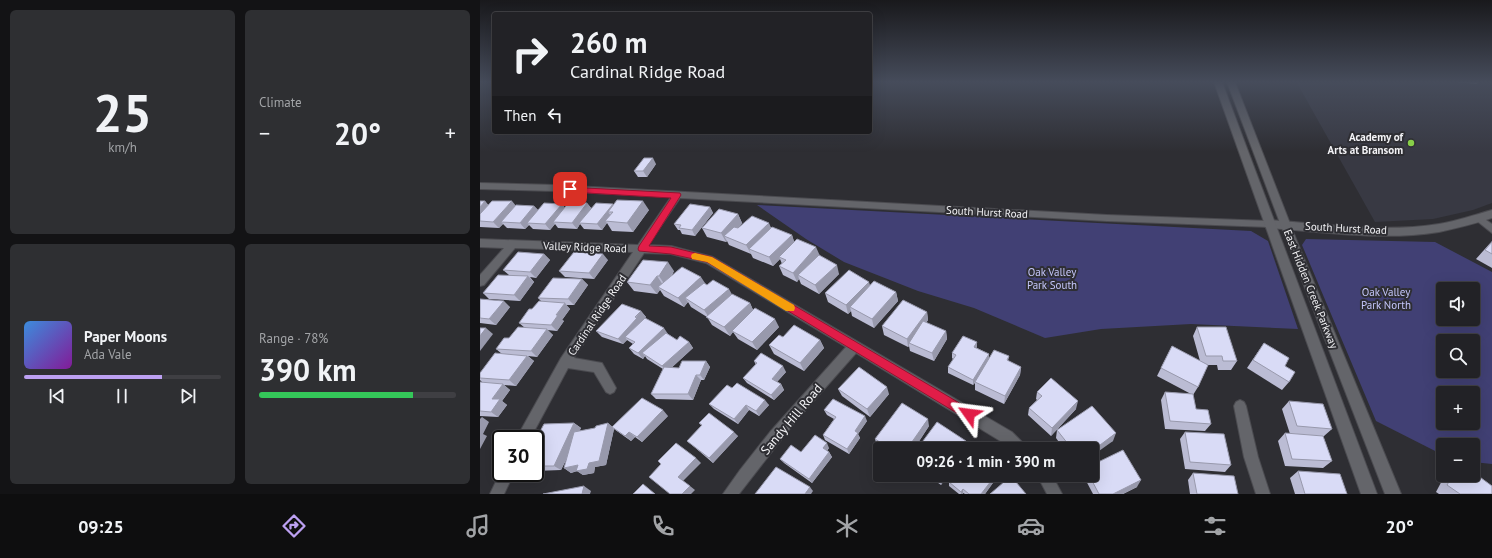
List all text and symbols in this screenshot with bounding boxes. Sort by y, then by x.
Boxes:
text: 260 m [570,24,647,61]
icon: right [504,28,556,80]
text: Cardinal Ridge Road [570,60,725,83]
text: 25 [93,79,152,146]
text: Climate [259,94,302,111]
icon: left [544,104,566,126]
text: Then [504,106,536,125]
text: 20° [334,114,381,153]
text: − [259,119,270,147]
text: + [445,119,456,147]
place label: Academy of Arts at Bransom [1328,130,1404,157]
marker: Academy of Arts at Bransom [1406,138,1416,148]
text: km/h [108,139,137,156]
pin [553,172,587,206]
icon: arrive [559,178,581,200]
street label: South Hurst Road [946,203,1028,221]
street label: South Hurst Road [1305,219,1387,237]
street label: East Hidden Creek Parkway [1281,227,1342,351]
street label: Valley Ridge Road [542,239,627,255]
park label: Oak Valley Park South [1027,265,1077,292]
street label: Cardinal Ridge Road [565,272,629,358]
map controls [1436,282,1480,482]
button: sound [1436,282,1480,326]
park label: Oak Valley Park North [1361,285,1411,312]
text: Paper Moons [84,327,167,346]
text: Range · 78% [259,330,328,347]
button: search [1436,334,1480,378]
text: Ada Vale [84,346,132,363]
text: 390 km [259,350,357,389]
street label: Sandy Hill Road [757,380,826,458]
icon: previous [46,385,68,407]
icon: pause [111,385,133,407]
icon: next [177,385,199,407]
button: + [1436,386,1480,430]
position arrow [948,393,990,435]
speed limit sign: 30 [492,430,544,482]
button: − [1436,438,1480,482]
text: 09:26 · 1 min · 390 m [917,452,1055,471]
icon: directions [280,512,308,540]
icon: music [464,512,492,540]
icon: phone [649,512,677,540]
icon: climate [833,512,861,540]
icon: car [1017,512,1045,540]
icon: filters [1201,512,1229,540]
text: 09:25 [78,515,124,538]
text: 20° [1386,515,1414,538]

